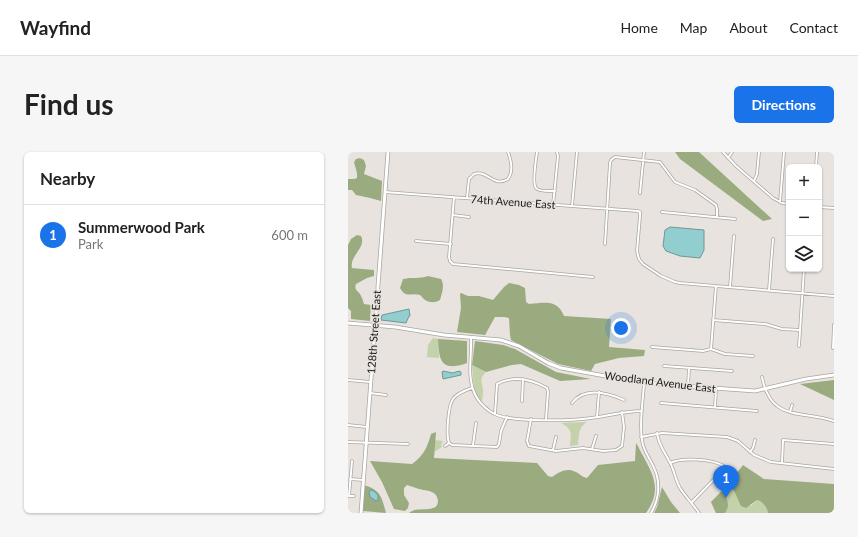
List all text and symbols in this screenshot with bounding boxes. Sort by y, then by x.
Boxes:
text: Wayfind [20,16,91,39]
text: Home [620,19,658,36]
text: Map [680,19,707,36]
text: About [729,19,767,36]
text: Contact [789,19,838,36]
button: Directions [734,86,834,123]
text: Find us [24,87,114,121]
map controls [786,164,822,272]
button: + [786,164,822,200]
text: Nearby [40,168,95,189]
street label: 74th Avenue East [470,192,556,211]
button: − [786,200,822,236]
text: Summerwood Park [78,218,205,236]
text: 1 [49,227,57,243]
text: 600 m [271,227,308,243]
text: Park [78,236,103,252]
button: layers [786,236,822,272]
street label: 128th Street East [364,289,383,374]
your location [611,318,631,338]
street label: Woodland Avenue East [604,368,716,395]
pin: 1 [713,465,739,498]

